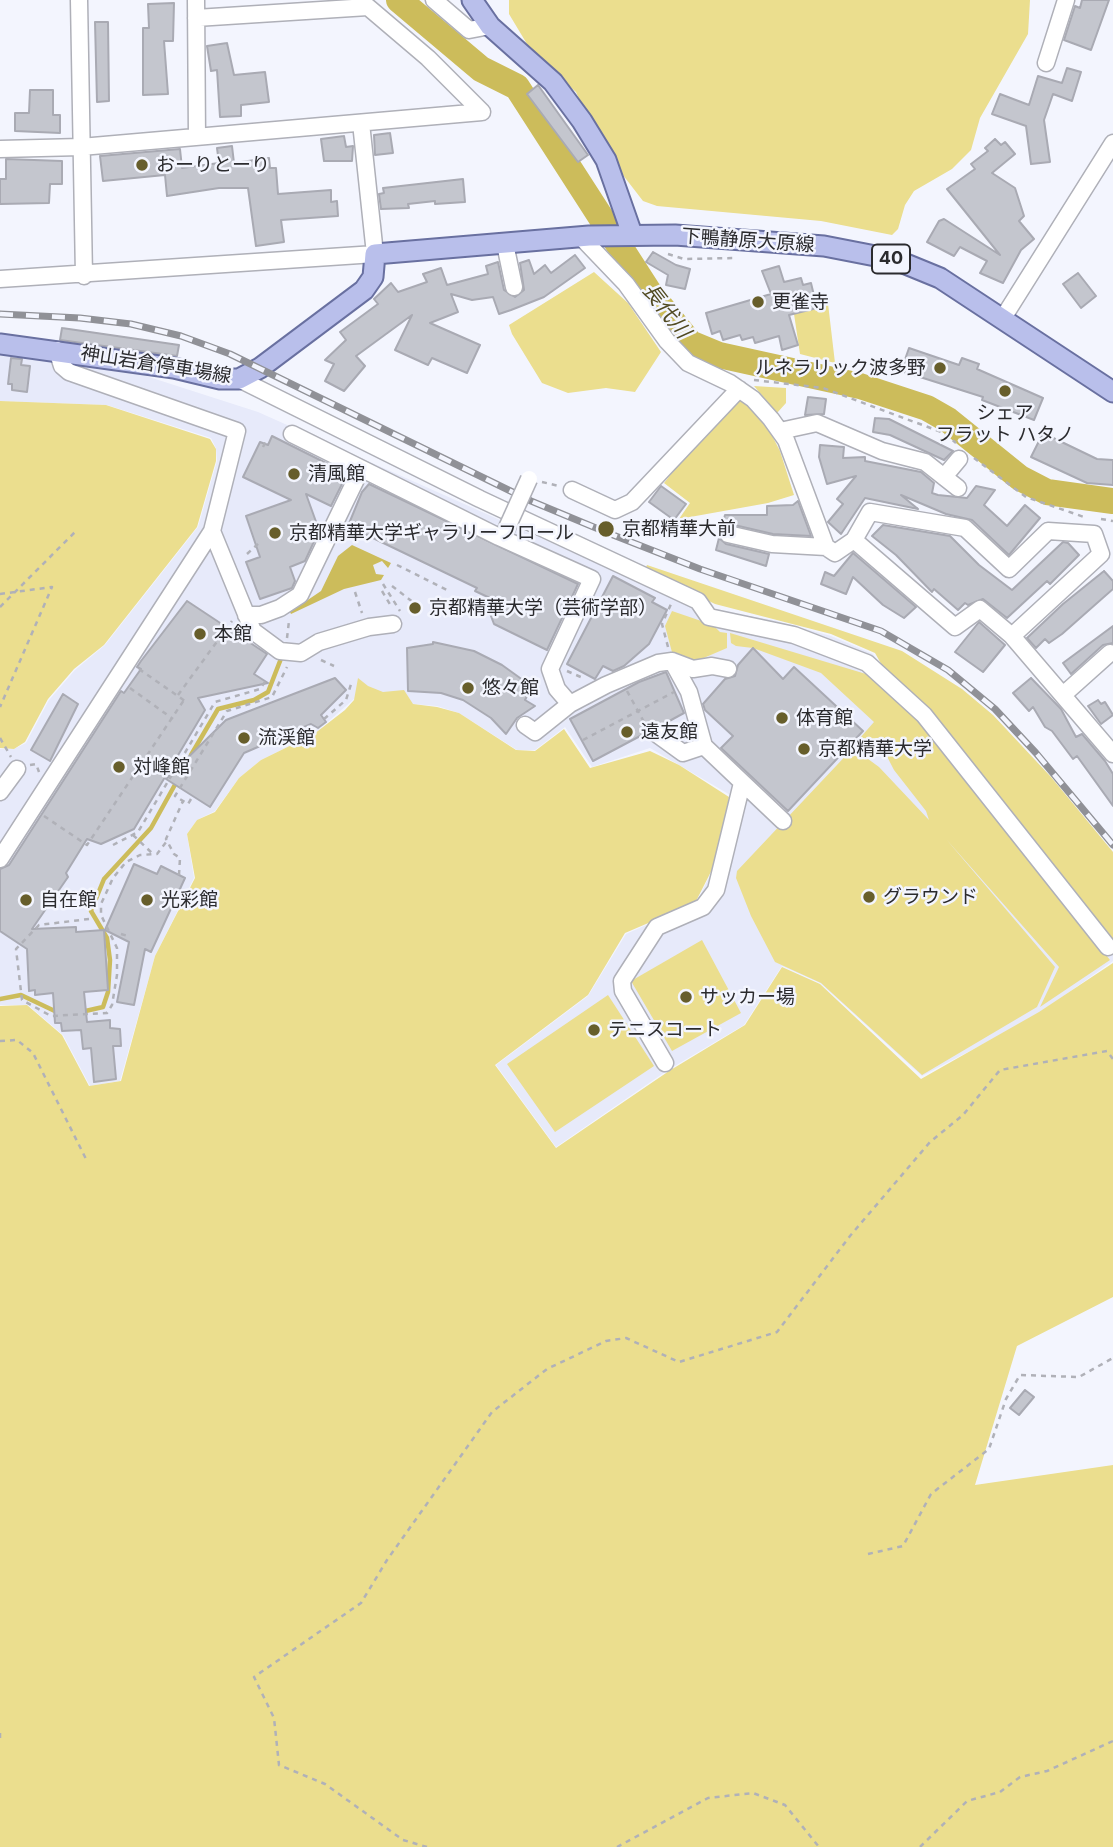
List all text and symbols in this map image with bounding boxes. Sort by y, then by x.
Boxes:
place label: おーりとーり [156,154,270,176]
marker: おーりとーり [134,157,150,173]
street label: 下鴨静原大原線 [681,225,815,257]
road number: 40 [872,244,910,274]
water label: 長代川 [637,278,695,344]
place label: 更雀寺 [772,291,829,313]
marker: 更雀寺 [750,294,766,310]
street label: 神山岩倉停車場線 [79,342,233,388]
place label: ルネラリック波多野 [755,357,926,379]
marker: ルネラリック波多野 [932,360,948,376]
marker: シェア フラット ハタノ [997,383,1013,399]
place label: シェア フラット ハタノ [936,402,1074,446]
place label: 清風館 [308,463,365,485]
marker: 清風館 [286,466,302,482]
place label: 京都精華大前 [622,518,736,540]
marker: 京都精華大前 [596,519,616,539]
place label: 京都精華大学ギャラリーフロール [289,522,574,544]
marker: 京都精華大学ギャラリーフロール [267,525,283,541]
place label: 京都精華大学（芸術学部） [429,597,657,619]
marker: 京都精華大学（芸術学部） [407,600,423,616]
place label: 本館 [214,623,252,645]
marker: 本館 [192,626,208,642]
place label: 悠々館 [482,677,539,699]
marker: 悠々館 [460,680,476,696]
place label: 体育館 [796,707,853,729]
marker: 体育館 [774,710,790,726]
place label: 遠友館 [641,721,698,743]
marker: 遠友館 [619,724,635,740]
place label: 流渓館 [258,727,315,749]
marker: 流渓館 [236,730,252,746]
place label: 京都精華大学 [818,738,932,760]
marker: 京都精華大学 [796,741,812,757]
place label: 対峰館 [133,756,190,778]
marker: 対峰館 [111,759,127,775]
place label: グラウンド [883,886,978,908]
place label: 自在館 [40,889,97,911]
place label: 光彩館 [161,889,218,911]
marker: グラウンド [861,889,877,905]
marker: 自在館 [18,892,34,908]
marker: 光彩館 [139,892,155,908]
place label: サッカー場 [700,986,795,1008]
marker: サッカー場 [678,989,694,1005]
place label: テニスコート [608,1019,722,1041]
marker: テニスコート [586,1022,602,1038]

